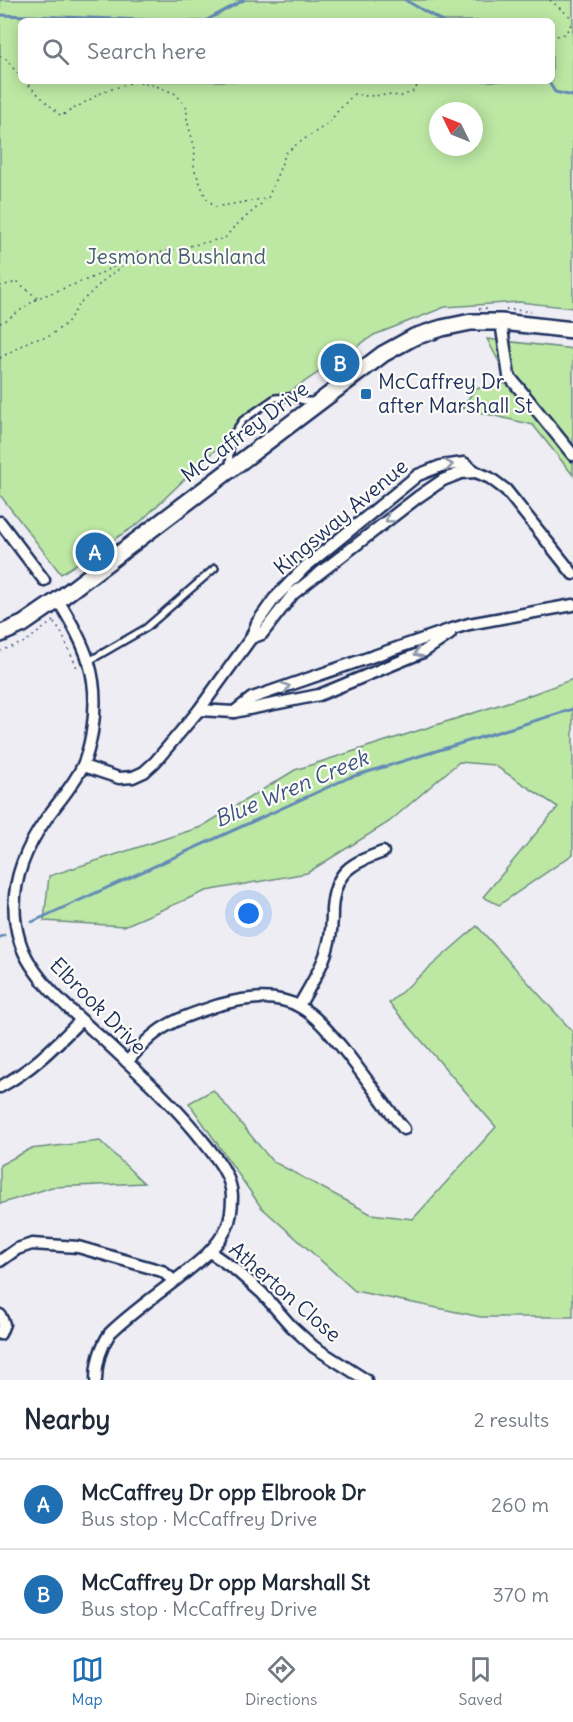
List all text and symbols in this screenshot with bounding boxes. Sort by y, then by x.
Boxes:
search box [18,18,555,84]
icon: search [39,35,72,68]
text: Search here [87,37,206,65]
north arrow [429,102,483,156]
park label: Jesmond Bushland [86,243,266,270]
pin: B [320,340,360,386]
place label: McCaffrey Dr after Marshall St [378,368,533,419]
street label: McCaffrey Drive [176,375,314,488]
marker: McCaffrey Dr after Marshall St [359,387,373,401]
street label: Kingsway Avenue [268,453,413,581]
one-way arrow [444,459,454,472]
one-way arrow [385,512,396,523]
pin: A [76,530,115,574]
one-way arrow [414,646,425,658]
one-way arrow [280,682,291,694]
water label: Blue Wren Creek [210,742,374,833]
your location [234,899,263,928]
street label: Elbrook Drive [44,952,152,1060]
street label: Atherton Close [224,1236,347,1348]
text: Nearby [24,1403,110,1436]
text: 2 results [474,1407,549,1432]
text: McCaffrey Dr opp Elbrook Dr [81,1478,366,1506]
text: A [37,1492,50,1517]
text: 260 m [491,1492,549,1517]
text: Bus stop · McCaffrey Drive [81,1506,317,1531]
text: McCaffrey Dr opp Marshall St [81,1568,370,1596]
text: B [37,1582,50,1607]
text: 370 m [492,1582,549,1607]
text: Bus stop · McCaffrey Drive [81,1596,317,1621]
tab: Map [71,1653,104,1709]
tab: Directions [245,1653,317,1709]
tab: Saved [459,1653,502,1709]

